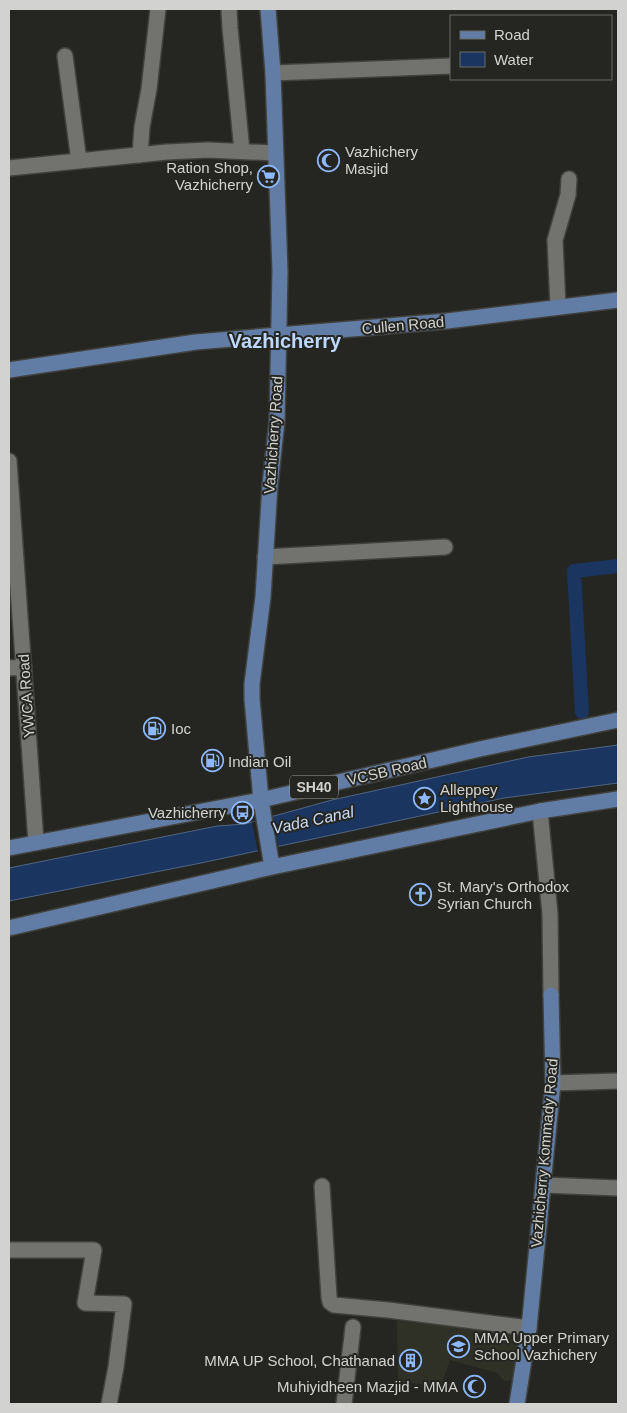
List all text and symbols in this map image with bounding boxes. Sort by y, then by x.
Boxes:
legend [450,15,612,80]
text: Road [494,26,530,43]
text: Water [494,51,533,68]
place label: Vazhichery Masjid [345,143,419,177]
mosque icon: Vazhichery Masjid [317,148,341,172]
place label: Ration Shop, Vazhicherry [166,159,253,193]
supermarket icon: Ration Shop, Vazhicherry [257,164,281,188]
street label: Cullen Road [361,313,445,337]
district label: Vazhicherry [229,330,342,352]
street label: Vazhicherry Road [260,375,286,495]
street label: YWCA Road [15,653,37,739]
fuel station icon: Ioc [143,716,167,740]
place label: Ioc [171,720,192,737]
fuel station icon: Indian Oil [200,749,224,773]
place label: Indian Oil [228,753,291,770]
street label: VCSB Road [346,754,428,788]
road number: SH40 [290,776,338,799]
place label: Alleppey Lighthouse [440,781,513,815]
place icon: Alleppey Lighthouse [412,786,436,810]
bus stop icon: Vazhicherry [230,800,254,824]
water label: Vada Canal [271,803,356,837]
place label: Vazhicherry [148,804,226,821]
place label: St. Mary's Orthodox Syrian Church [437,878,570,912]
church icon: St. Mary's Orthodox Syrian Church [409,883,433,907]
street label: Vazhicherry Kommady Road [527,1058,561,1248]
place label: MMA Upper Primary School Vazhichery [474,1329,610,1363]
school or university icon: MMA Upper Primary School Vazhichery [446,1334,470,1358]
building icon: MMA UP School, Chathanad [399,1348,423,1372]
place label: MMA UP School, Chathanad [204,1352,395,1369]
mosque icon: Muhiyidheen Mazjid - MMA [462,1374,486,1398]
place label: Muhiyidheen Mazjid - MMA [277,1378,458,1395]

